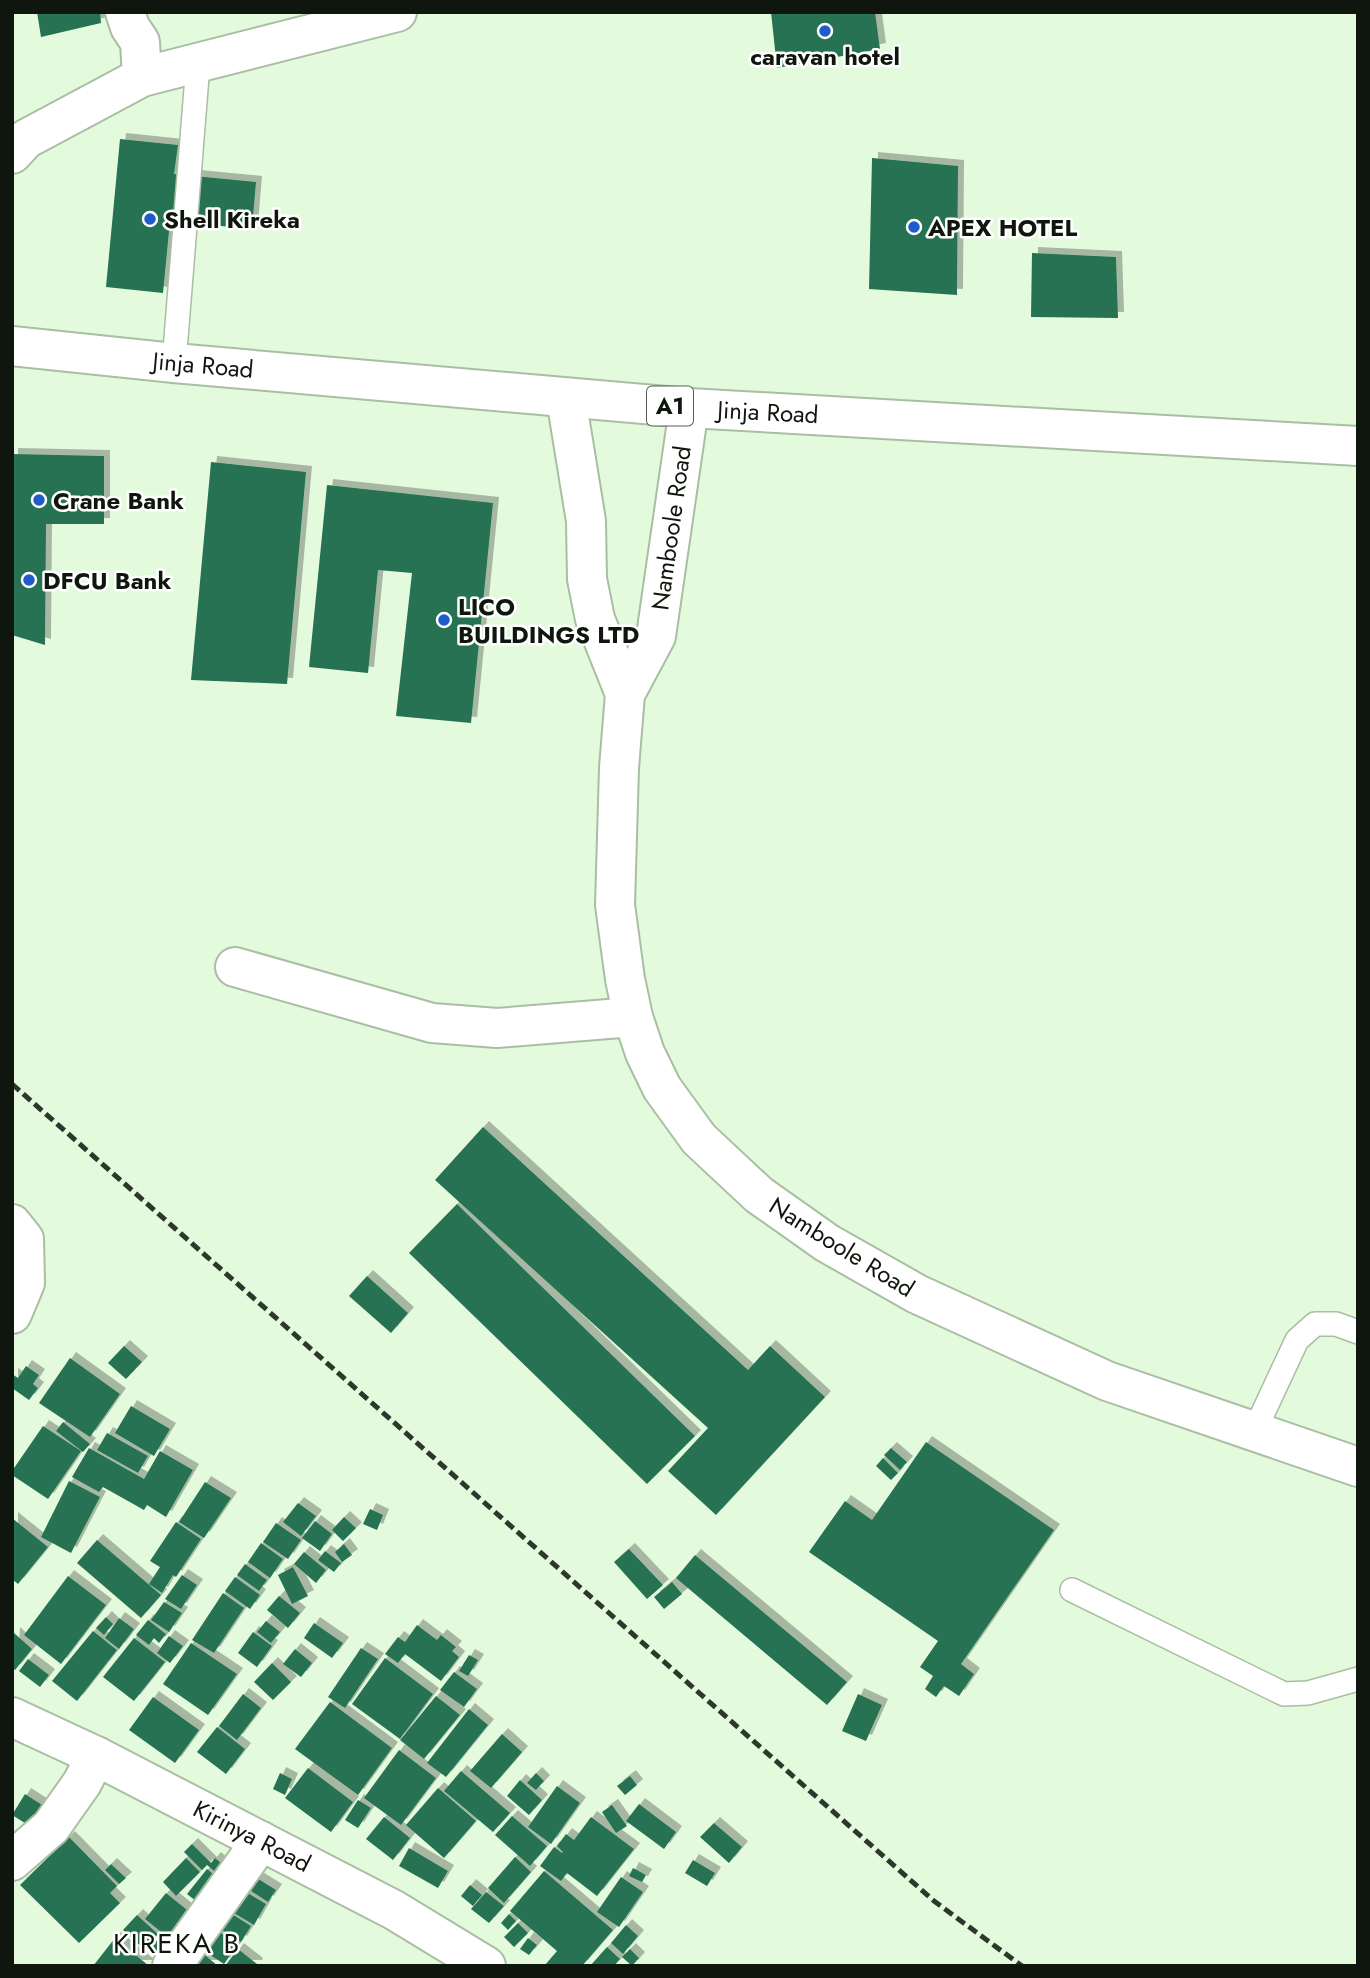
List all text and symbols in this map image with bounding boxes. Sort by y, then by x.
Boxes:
marker: caravan hotel [817,23,833,39]
place label: caravan hotel [750,39,900,74]
place label: Shell Kireka [164,202,300,237]
place label: APEX HOTEL [927,210,1078,245]
marker: Shell Kireka [142,211,158,227]
marker: APEX HOTEL [906,219,922,235]
street label: Jinja Road [148,343,255,387]
road number: A1 [647,386,693,426]
street label: Jinja Road [714,392,819,432]
street label: Namboole Road [642,444,700,612]
place label: Crane Bank [53,483,184,518]
marker: Crane Bank [31,492,47,508]
place label: DFCU Bank [43,563,171,598]
marker: DFCU Bank [21,572,37,588]
place label: LICO BUILDINGS LTD [458,589,639,652]
marker: LICO BUILDINGS LTD [436,612,452,628]
street label: Namboole Road [763,1188,921,1306]
street label: Kirinya Road [187,1791,317,1881]
district label: KIREKA B [113,1923,241,1964]

